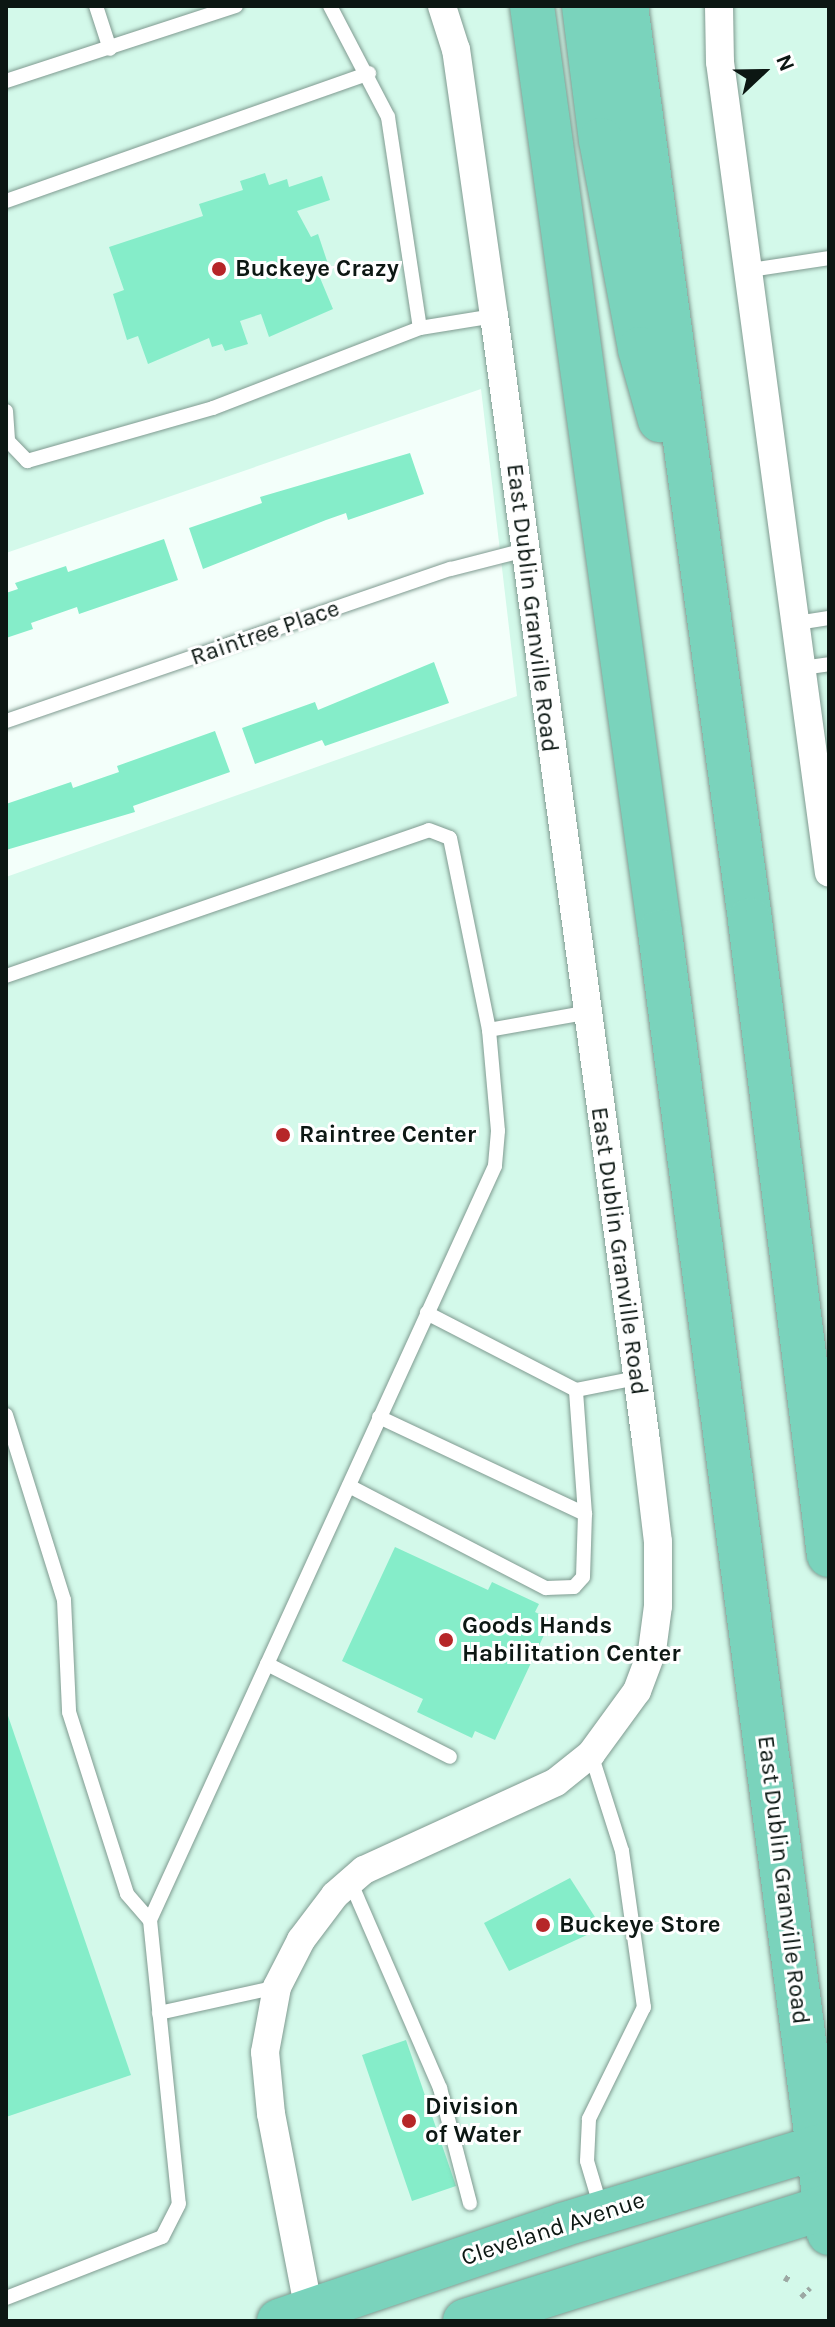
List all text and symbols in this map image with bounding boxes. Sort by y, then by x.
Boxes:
north arrow [723,32,803,112]
text: N [770,51,800,75]
place label: Buckeye Crazy [235,255,399,283]
marker: Buckeye Crazy [210,260,228,278]
street label: East Dublin Granville Road [500,462,564,754]
street label: Raintree Place [187,594,343,672]
street label: East Dublin Granville Road [585,1105,653,1397]
place label: Raintree Center [299,1121,476,1149]
marker: Raintree Center [274,1126,292,1144]
place label: Goods Hands Habilitation Center [462,1612,681,1668]
marker: Goods Hands Habilitation Center [437,1631,455,1649]
street label: East Dublin Granville Road [751,1734,815,2026]
place label: Buckeye Store [559,1911,721,1939]
marker: Buckeye Store [534,1916,552,1934]
place label: Division of Water [425,2093,521,2149]
marker: Division of Water [400,2112,418,2130]
street label: Cleveland Avenue [458,2186,648,2272]

